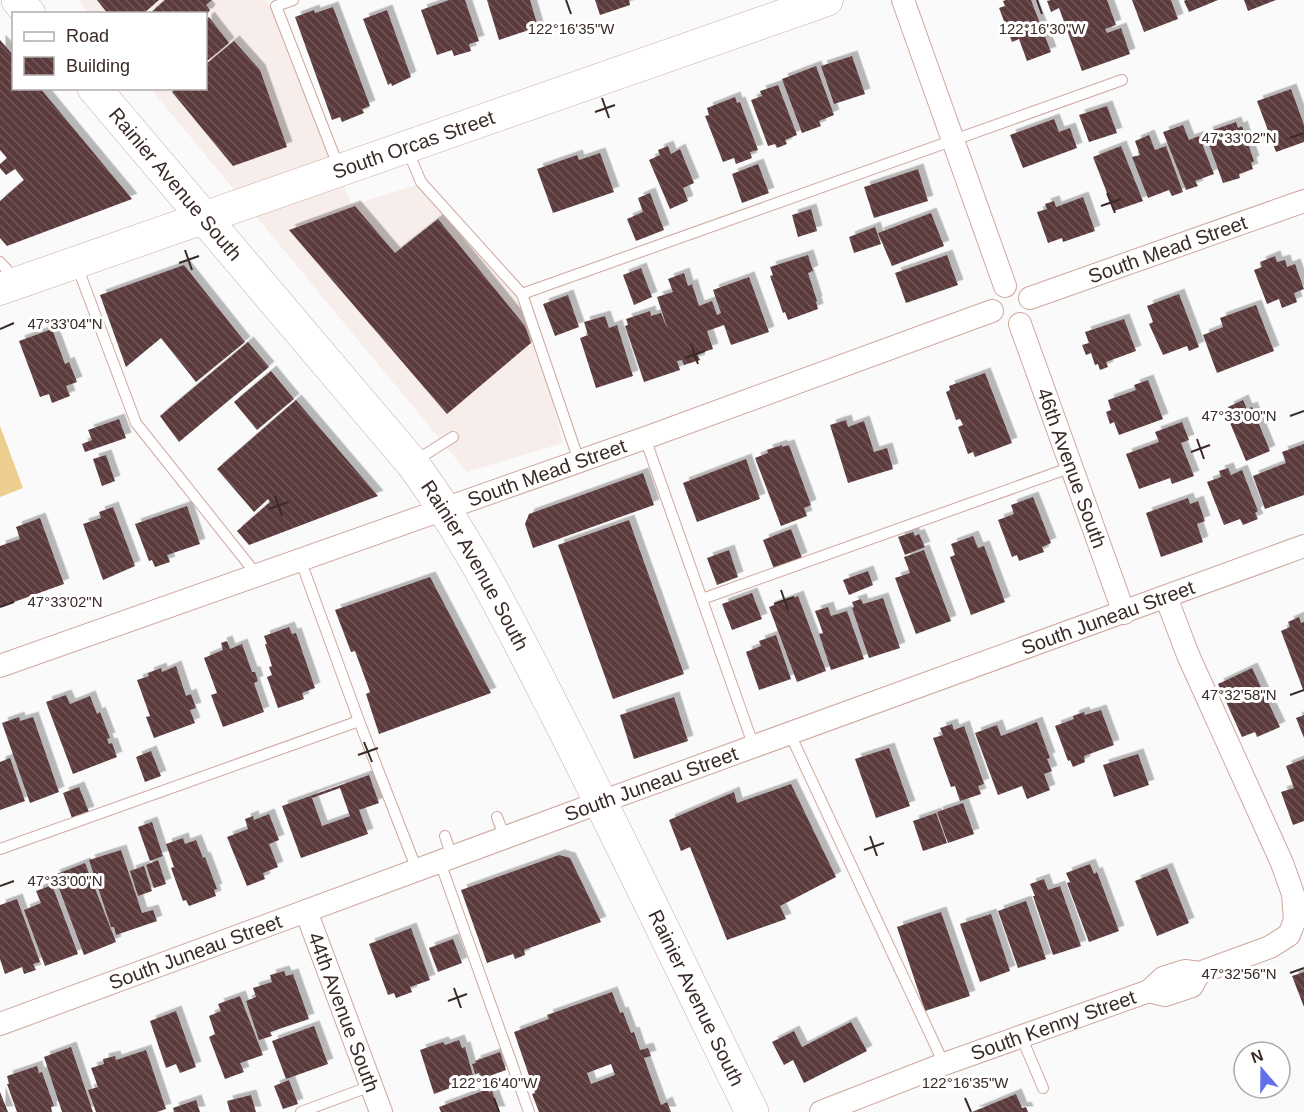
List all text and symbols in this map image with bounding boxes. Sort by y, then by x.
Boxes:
legend [12,12,207,90]
text: 122°16'35"W [528,20,615,37]
text: 122°16'30"W [999,20,1086,37]
text: Road [66,26,109,46]
text: Building [66,56,130,76]
street label: Rainier Avenue South [105,103,246,265]
street label: South Orcas Street [330,106,498,183]
text: 47°33'02"N [1201,129,1277,146]
street label: South Mead Street [1085,211,1250,287]
text: 47°33'04"N [27,315,103,332]
street label: 46th Avenue South [1033,385,1111,551]
text: 47°33'00"N [1201,407,1277,424]
street label: South Mead Street [465,434,630,511]
street label: Rainier Avenue South [417,476,533,654]
street label: South Juneau Street [1018,576,1198,659]
text: 47°33'02"N [27,593,103,610]
text: 47°32'58"N [1201,686,1277,703]
street label: South Juneau Street [562,742,741,825]
text: 47°33'00"N [27,872,103,889]
street label: Rainier Avenue South [644,906,748,1089]
street label: South Juneau Street [106,910,285,994]
street label: 44th Avenue South [304,929,384,1095]
text: 47°32'56"N [1201,965,1277,982]
street label: South Kenny Street [968,985,1139,1065]
north arrow [1232,1040,1292,1100]
text: N [1249,1046,1265,1066]
text: 122°16'40"W [451,1074,538,1091]
text: 122°16'35"W [922,1074,1009,1091]

